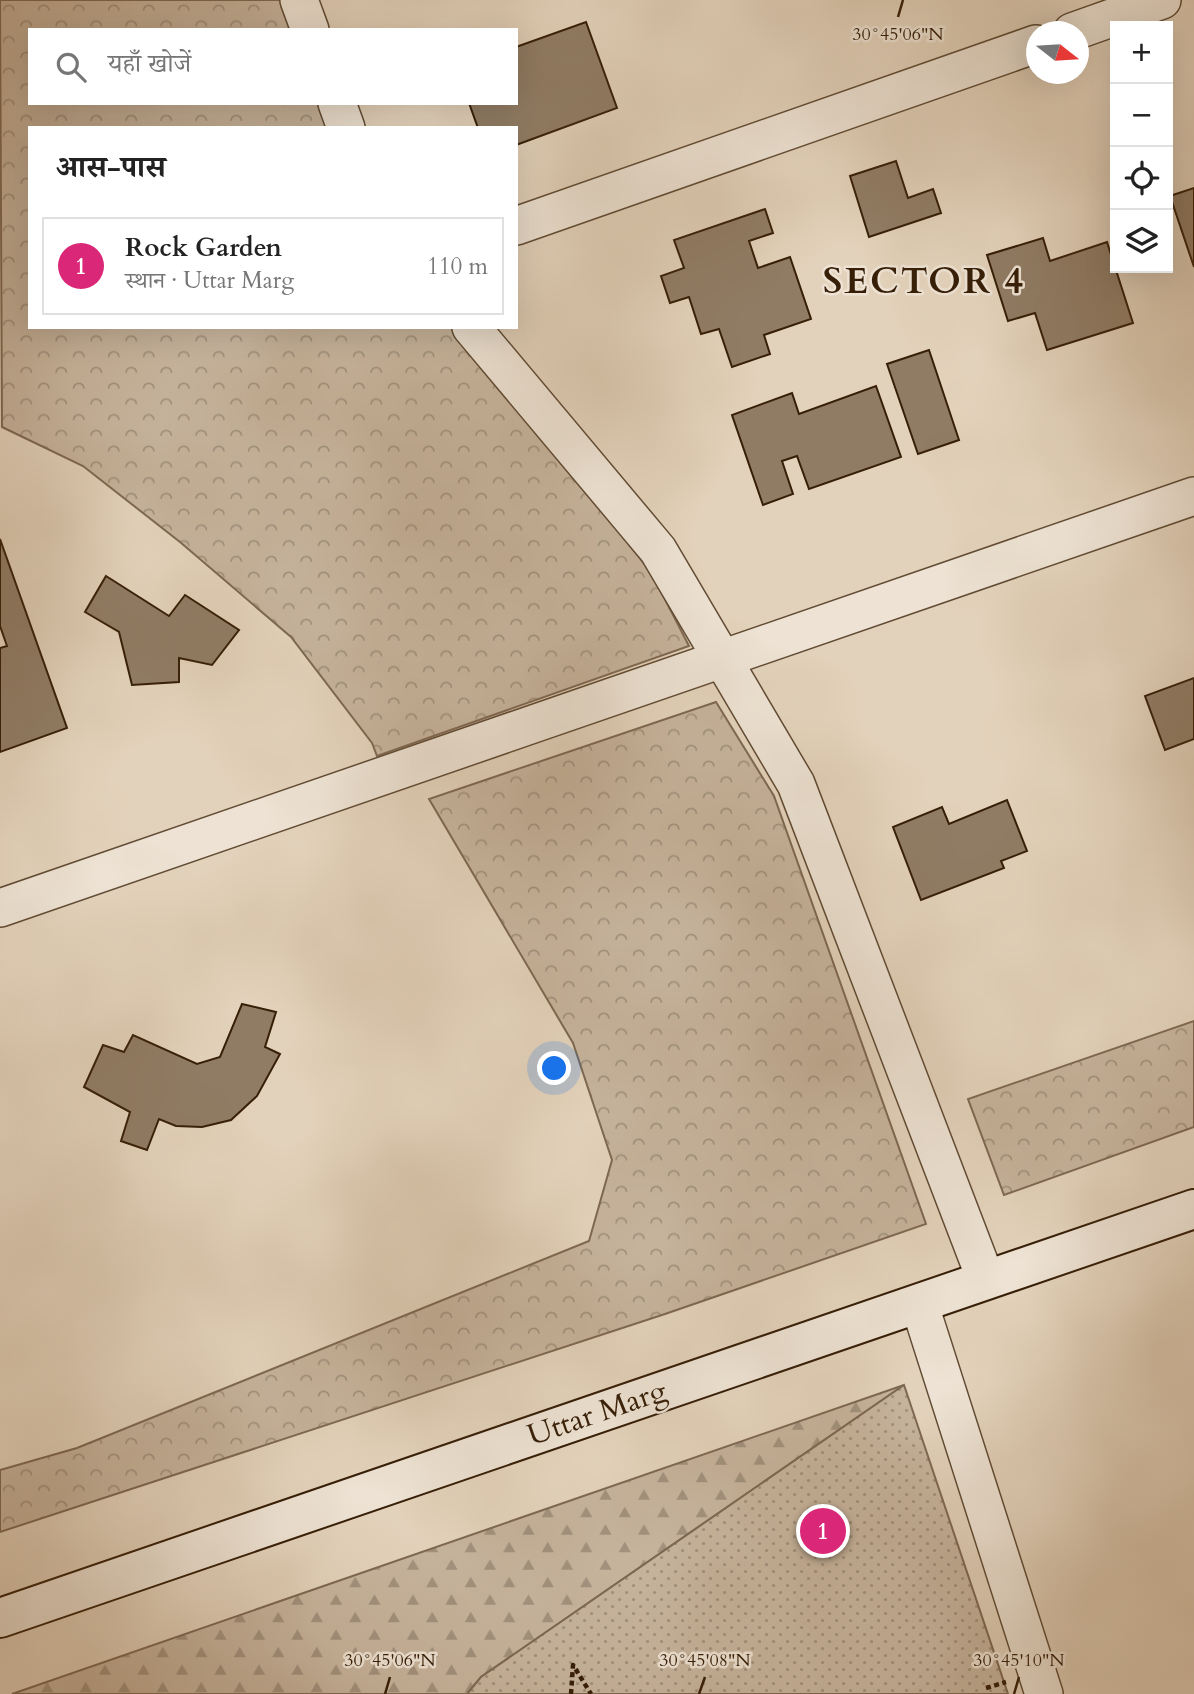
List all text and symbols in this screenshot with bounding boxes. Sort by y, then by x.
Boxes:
north arrow [1026,21,1089,84]
map controls [1110,21,1173,273]
button: + [1110,21,1173,84]
text: 30°45'06"N [852,22,944,47]
search box [28,28,518,105]
text: यहाँ खोजें [108,46,191,81]
icon: search [52,48,90,86]
button: − [1110,84,1173,147]
text: आस-पास [56,147,166,188]
button: locate [1110,147,1173,210]
button: layers [1110,210,1173,273]
text: Rock Garden [125,230,282,265]
text: 1 [75,251,87,282]
text: 110 m [427,251,488,282]
district label: SECTOR 4 [823,256,1025,306]
text: स्थान · Uttar Marg [125,265,294,296]
your location [537,1051,571,1085]
street label: Uttar Marg [522,1370,672,1456]
pin: 1 [800,1505,846,1557]
text: 30°45'06"N [344,1648,436,1673]
text: 30°45'08"N [659,1648,751,1673]
text: 30°45'10"N [973,1648,1065,1673]

